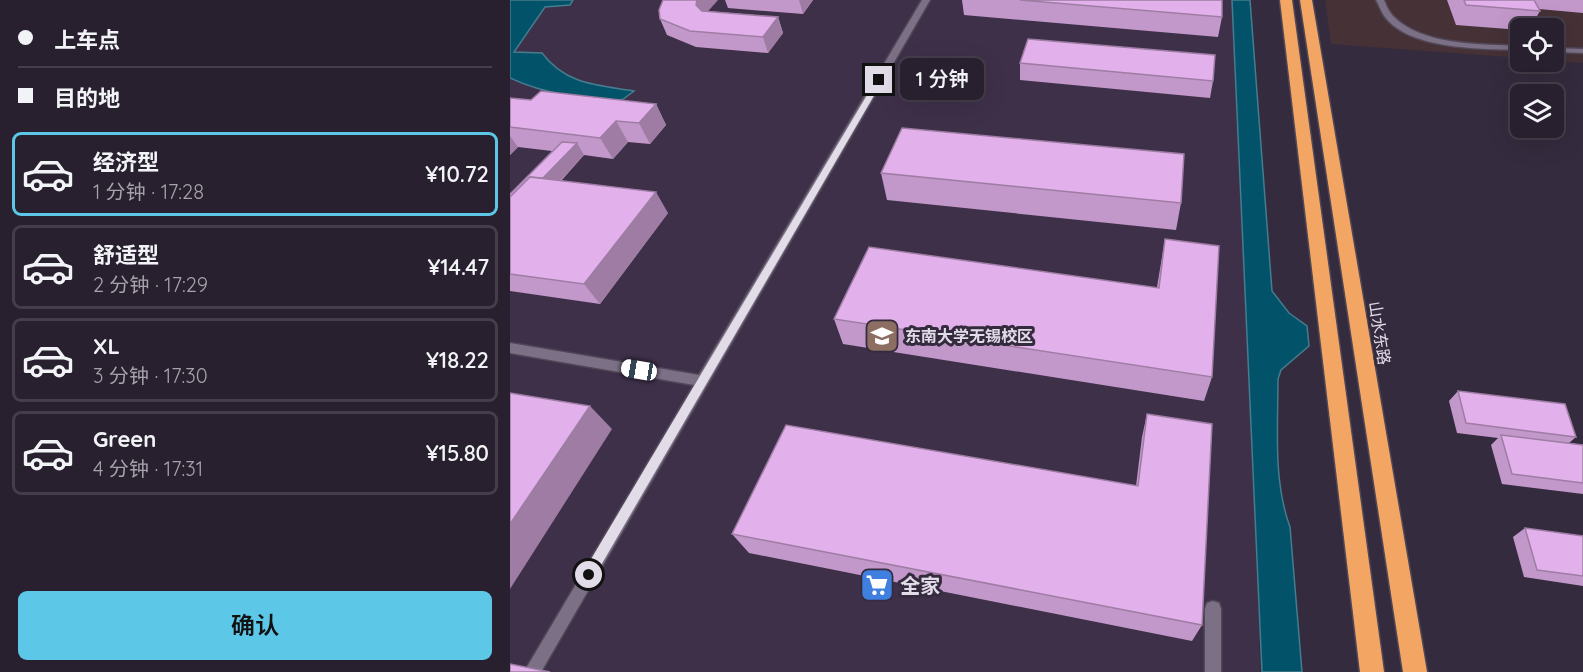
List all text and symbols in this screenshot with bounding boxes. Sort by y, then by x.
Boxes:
map controls [1510,18,1564,138]
button: locate [1510,18,1564,72]
text: 上车点 [54,26,120,54]
callout: 1 分钟 [900,59,984,101]
route end [865,66,892,93]
text: 1 分钟 [915,66,969,91]
text: 目的地 [54,84,120,112]
button: layers [1510,84,1564,138]
icon: car [21,147,75,201]
text: 经济型 [93,148,159,176]
text: ¥10.72 [425,160,489,188]
text: 1 分钟 · 17:28 [93,179,204,204]
icon: car [21,240,75,294]
text: 舒适型 [93,241,159,269]
text: ¥14.47 [427,253,489,281]
text: 2 分钟 · 17:29 [93,272,208,297]
street label: 山水东路 [1365,300,1395,366]
school or university icon: 东南大学无锡校区 [864,318,900,354]
place label: 东南大学无锡校区 [905,326,1033,346]
text: XL [93,332,120,360]
icon: car [21,333,75,387]
text: ¥18.22 [426,346,489,374]
car [620,358,658,382]
text: 3 分钟 · 17:30 [93,363,208,388]
text: Green [93,425,156,453]
icon: car [21,426,75,480]
text: ¥15.80 [426,439,489,467]
text: 4 分钟 · 17:31 [93,456,203,481]
route start [575,561,602,588]
supermarket icon: 全家 [859,567,895,603]
place label: 全家 [900,573,940,598]
button: 确认 [18,591,492,660]

